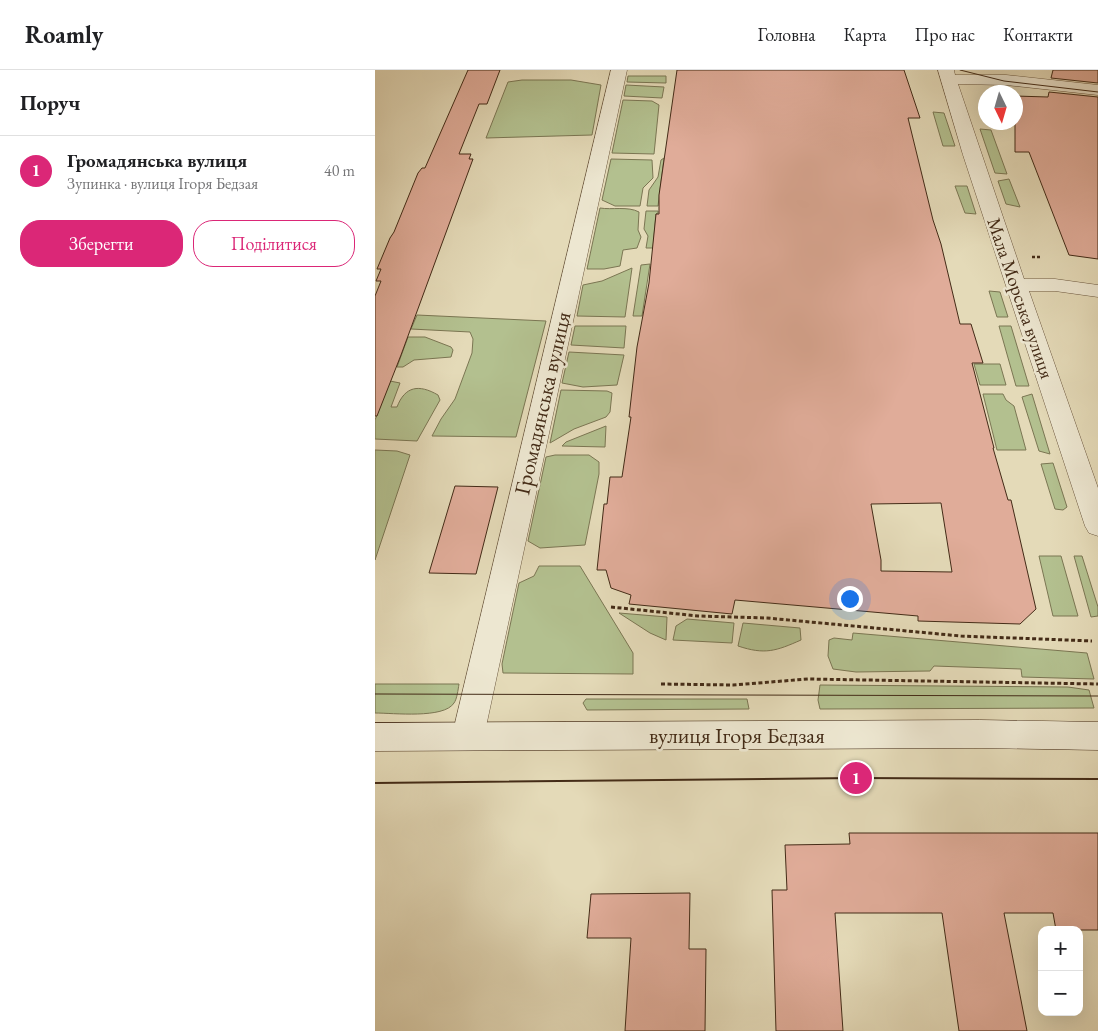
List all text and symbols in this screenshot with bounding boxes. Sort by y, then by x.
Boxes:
text: Roamly [25,19,103,50]
text: Головна [758,23,815,46]
text: Карта [843,23,886,46]
text: Про нас [914,23,975,46]
text: Контакти [1003,23,1073,46]
north arrow [978,85,1023,130]
text: Поруч [20,89,80,116]
text: Громадянська вулиця [67,148,247,173]
text: 1 [32,160,40,181]
text: 40 m [324,160,355,181]
text: Зупинка · вулиця Ігоря Бедзая [67,173,258,194]
street label: Мала Морська вулиця [981,214,1060,383]
button: Зберегти [20,220,183,267]
button: Поділитися [193,220,355,267]
street label: Громадянська вулиця [507,309,578,498]
your location [837,586,863,612]
street label: вулиця Ігоря Бедзая [649,721,825,750]
pin: 1 [840,759,872,797]
map controls [1038,926,1083,1016]
button: + [1038,926,1083,971]
button: − [1038,971,1083,1016]

